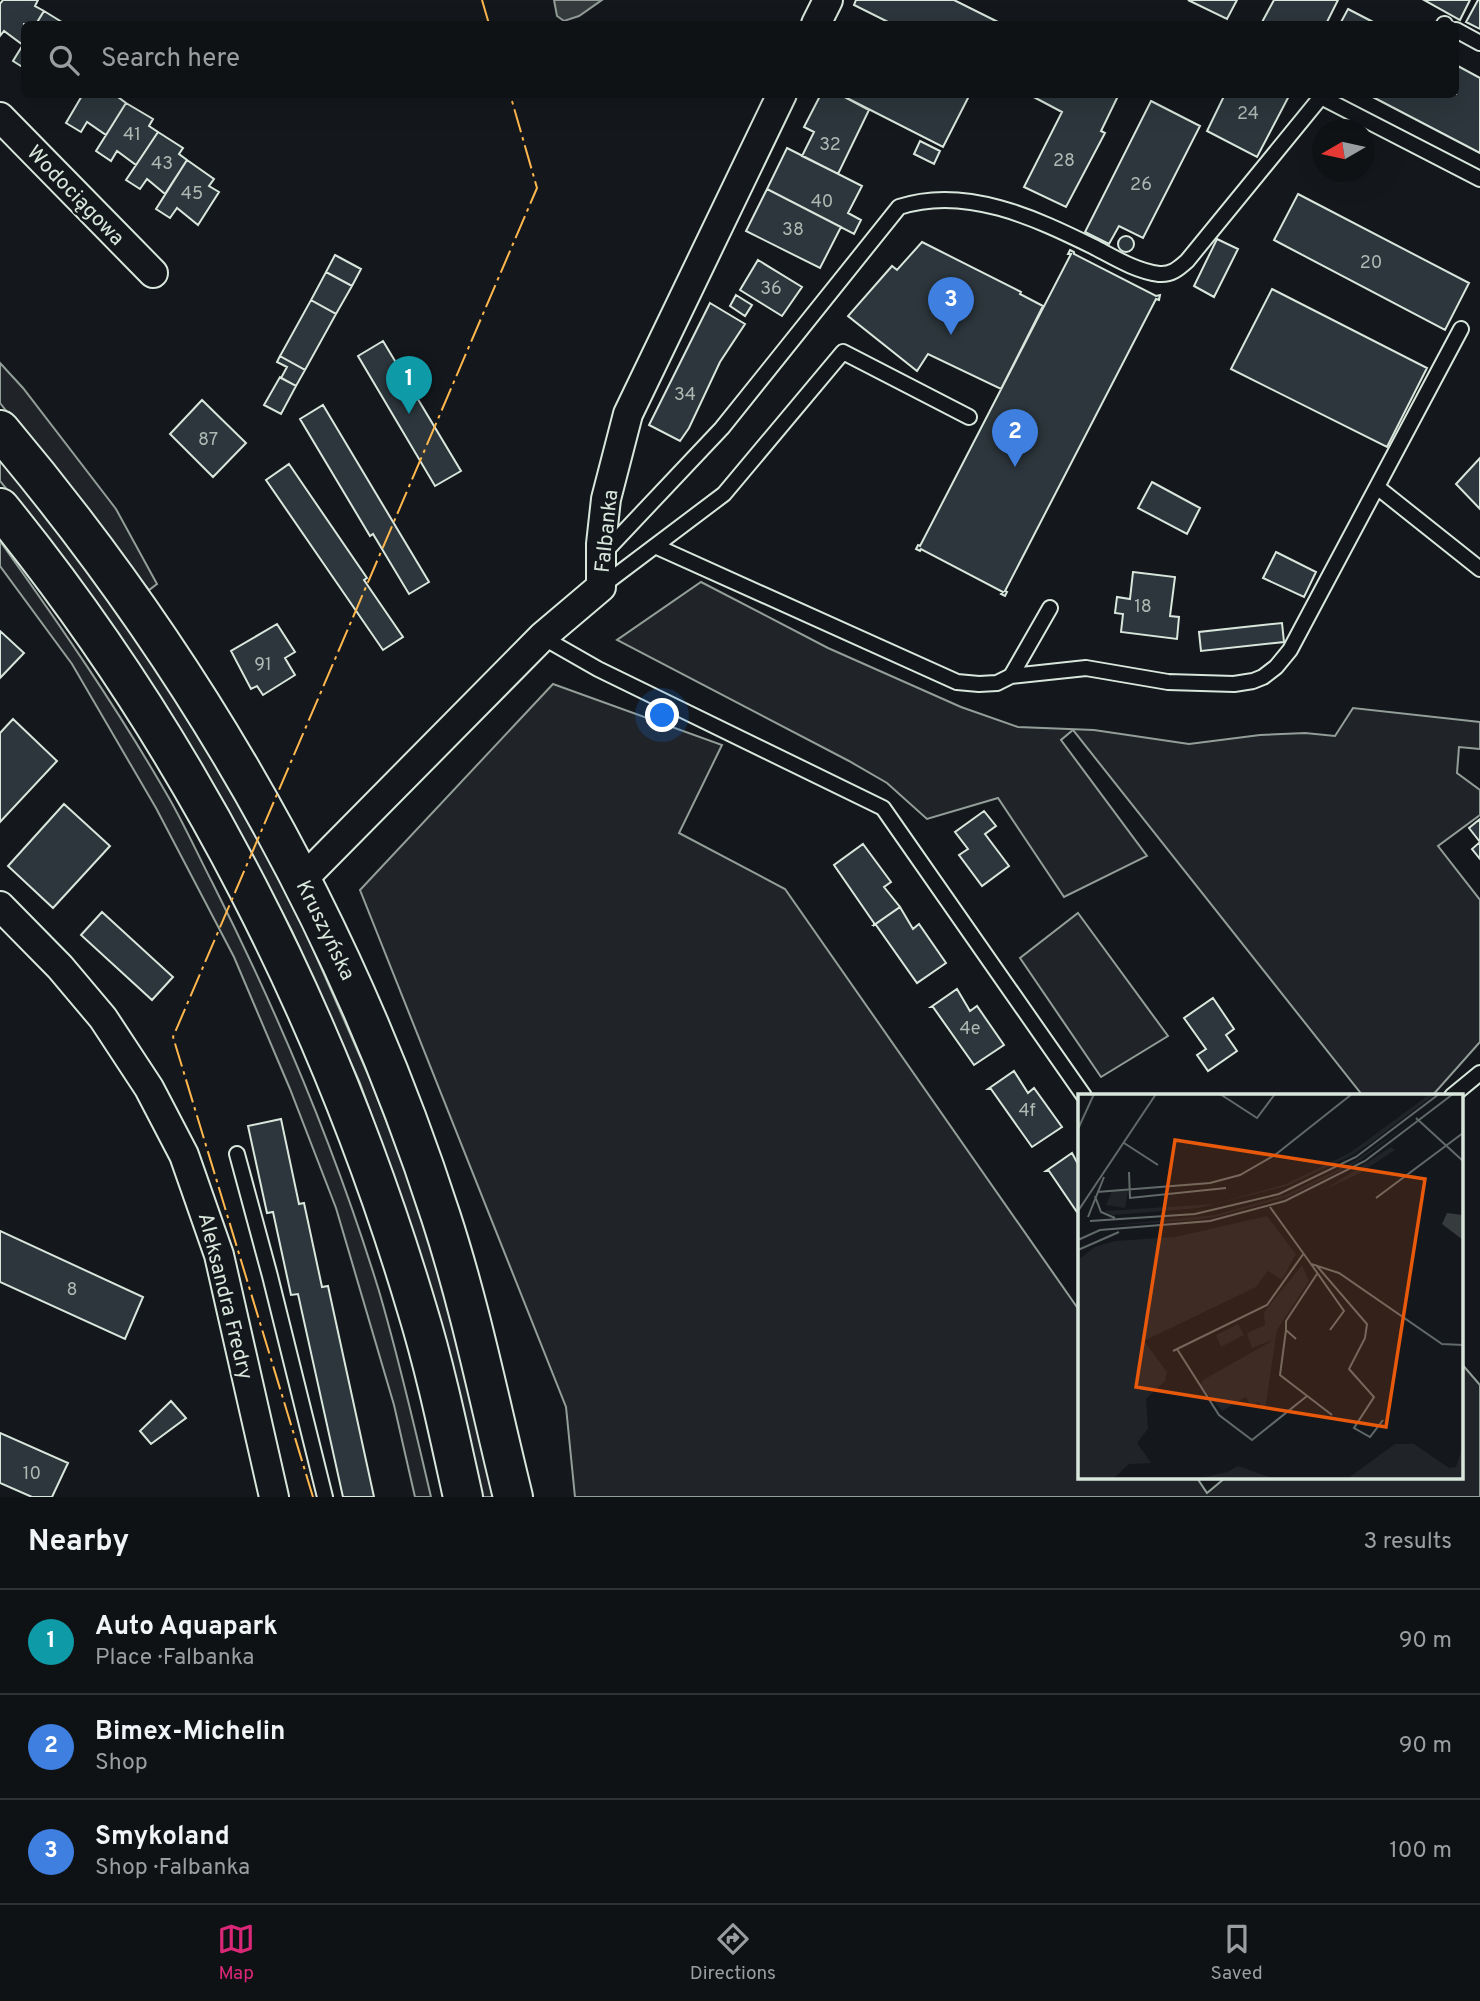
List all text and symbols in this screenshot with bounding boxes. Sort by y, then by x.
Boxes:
search box [21,21,1459,98]
icon: search [45,41,83,79]
text: Search here [101,43,240,76]
house number: 24 [1237,103,1259,126]
north arrow [1312,119,1375,182]
house number: 41 [123,124,141,147]
house number: 32 [819,134,841,157]
street label: Wodociągowa [20,140,130,252]
house number: 28 [1053,150,1075,173]
house number: 43 [151,153,173,176]
house number: 26 [1130,174,1152,197]
house number: 45 [181,183,203,206]
house number: 40 [811,191,833,214]
house number: 38 [782,219,804,242]
house number: 20 [1360,252,1382,275]
pin: 3 [928,277,974,335]
house number: 36 [760,278,782,301]
pin: 1 [386,356,432,414]
house number: 34 [674,384,696,407]
pin: 2 [992,409,1038,467]
house number: 87 [198,429,218,452]
street label: Falbanka [590,488,625,574]
house number: 18 [1134,596,1152,619]
house number: 91 [254,654,272,677]
your location [645,698,679,732]
street label: Kruszyńska [289,876,361,985]
house number: 4e [960,1018,980,1041]
inset map [1078,1094,1462,1479]
house number: 4f [1018,1100,1036,1123]
street label: Aleksandra Fredry [191,1210,258,1383]
house number: 8 [67,1279,78,1302]
house number: 10 [23,1463,41,1486]
text: Nearby [28,1524,129,1561]
text: 3 results [1363,1528,1452,1557]
text: Auto Aquapark [95,1611,278,1644]
text: 1 [46,1627,56,1656]
text: 90 m [1399,1627,1452,1656]
text: Place · Falbanka [95,1644,254,1673]
text: Bimex-Michelin [95,1716,286,1749]
text: 2 [44,1732,58,1761]
text: 90 m [1399,1732,1452,1761]
text: Shop [95,1749,148,1778]
text: Smykoland [95,1821,230,1854]
text: 3 [44,1837,58,1866]
text: 100 m [1389,1837,1452,1866]
text: Shop · Falbanka [95,1854,250,1883]
tab: Map [217,1920,255,1986]
tab: Directions [690,1920,776,1986]
tab: Saved [1211,1920,1263,1986]

